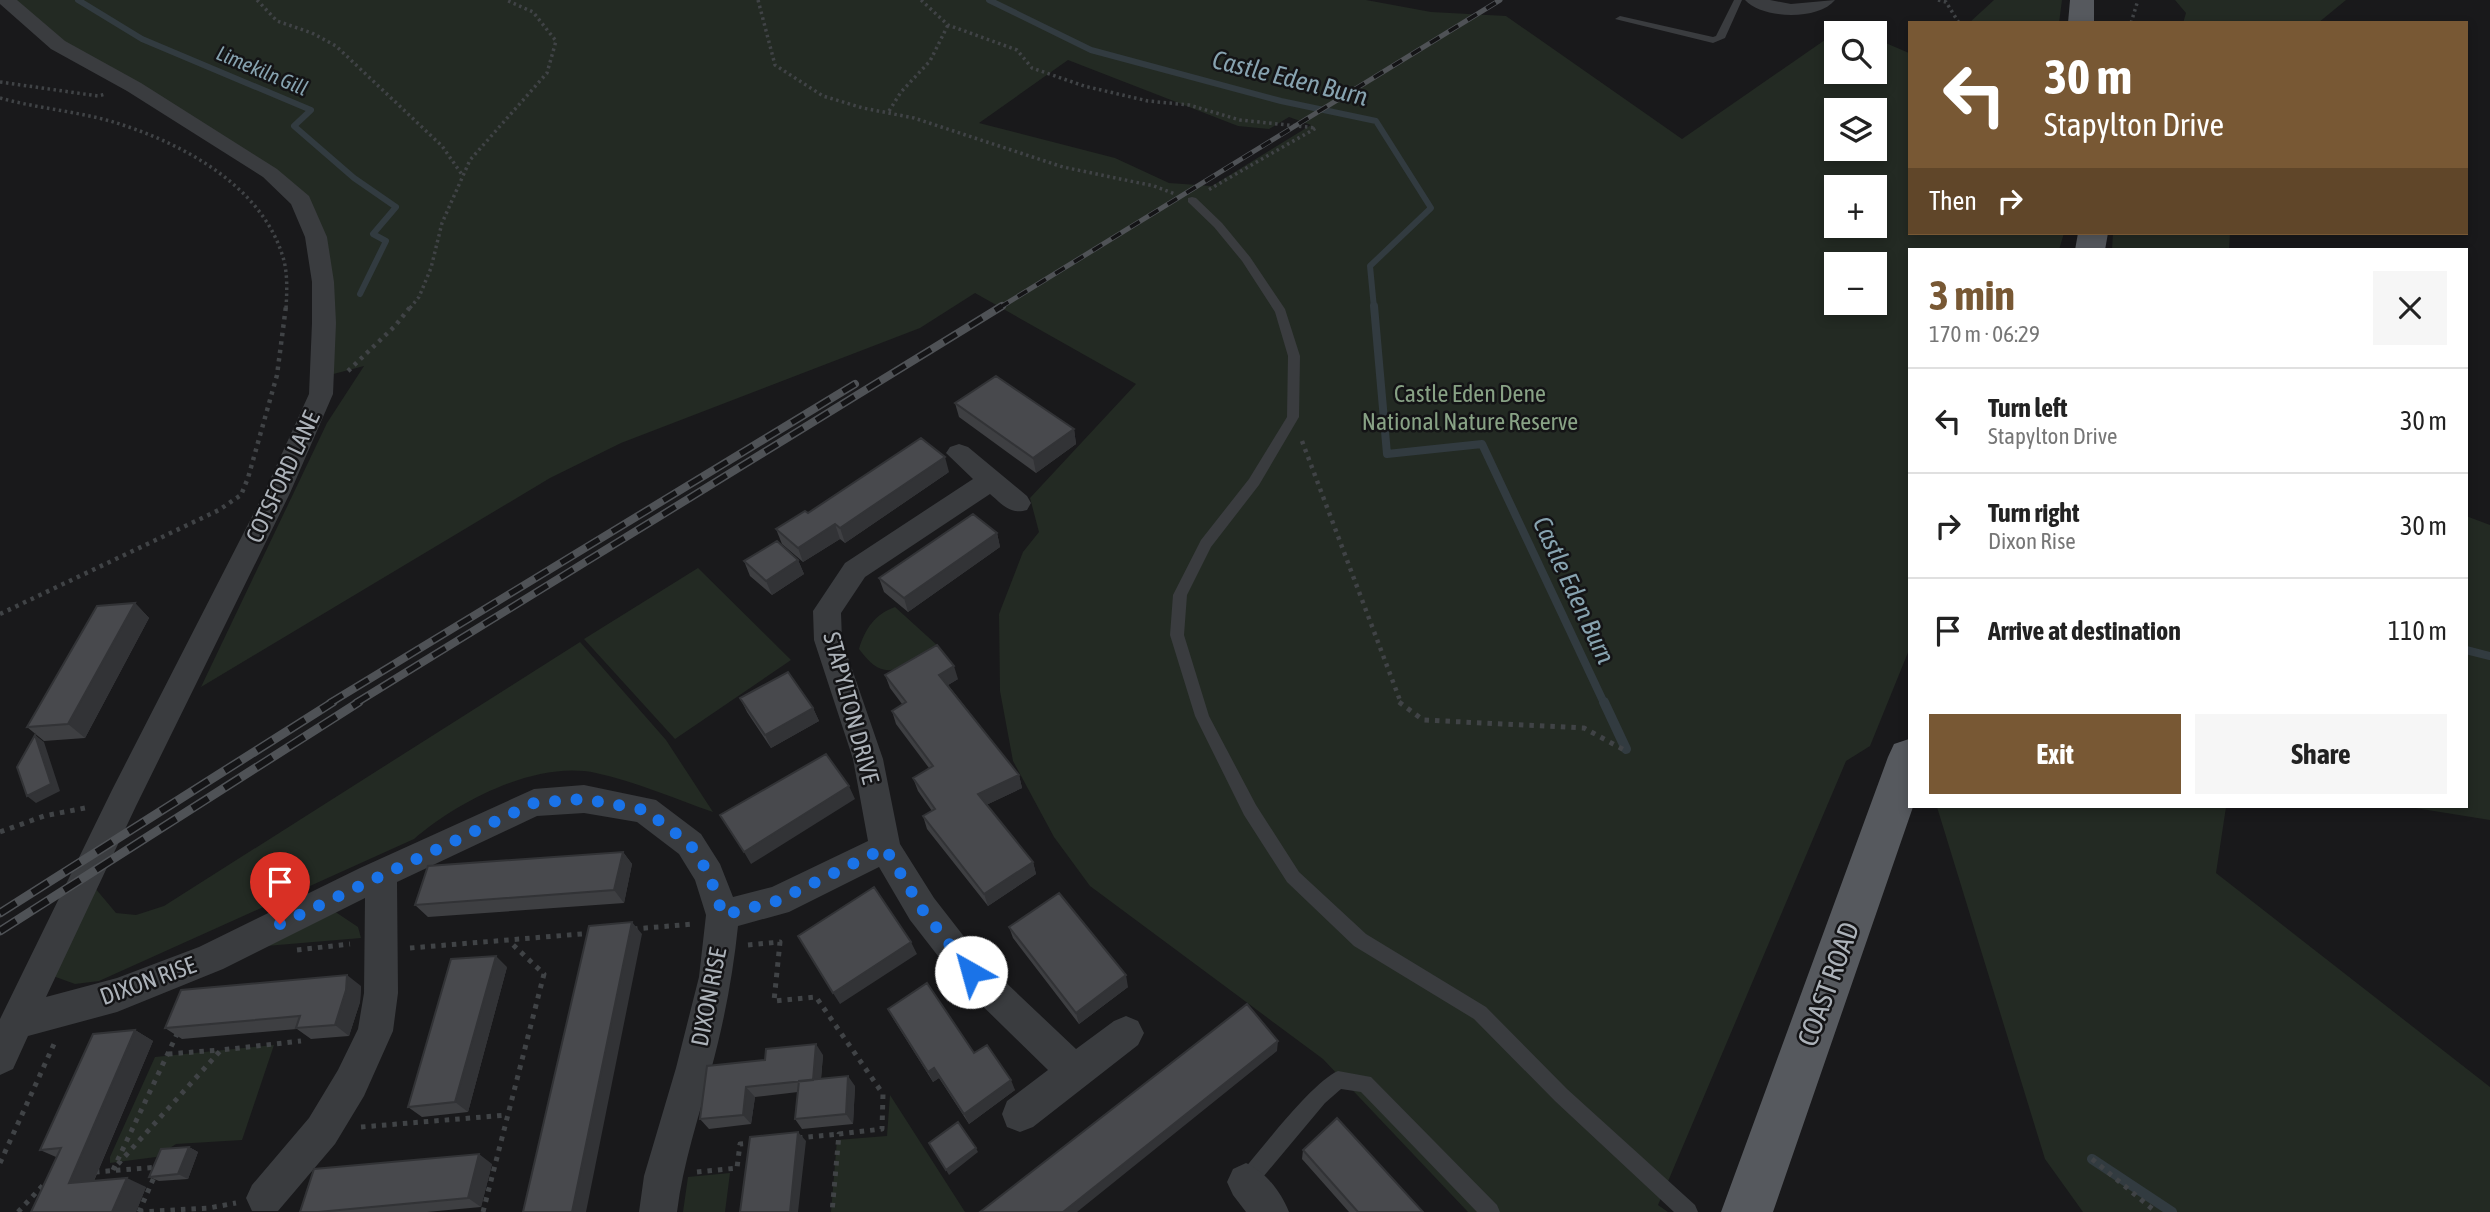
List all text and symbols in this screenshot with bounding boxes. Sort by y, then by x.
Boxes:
map controls [1824,21,1887,315]
button: search [1824,21,1887,84]
water label: Limekiln Gill [213,40,312,100]
water label: Castle Eden Burn [1209,44,1371,112]
text: 30 m [2044,48,2132,104]
icon: left [1929,49,2020,140]
button: layers [1824,98,1887,161]
text: Stapylton Drive [2044,106,2224,143]
button: + [1824,175,1887,238]
icon: right [1991,182,2029,220]
text: Then [1929,186,1977,216]
button: − [1824,252,1887,315]
text: 3 min [1929,271,2015,319]
button: close [2373,271,2447,345]
text: 170 m · 06:29 [1929,321,2040,347]
park label: Castle Eden Dene National Nature Reserve [1362,380,1578,435]
text: Turn left [1988,393,2068,423]
icon: left [1929,402,1967,440]
text: 30 m [2400,406,2447,436]
street label: COTSFORD LANE [240,407,325,547]
text: Stapylton Drive [1988,423,2117,449]
text: Turn right [1988,498,2079,528]
icon: right [1929,507,1967,545]
text: 30 m [2400,511,2447,541]
water label: Castle Eden Burn [1527,512,1621,669]
text: Dixon Rise [1988,528,2076,554]
icon: arrive [1929,612,1967,650]
text: Arrive at destination [1988,616,2181,646]
text: 110 m [2388,616,2447,646]
street label: STAPYLTON DRIVE [818,629,885,787]
button: Exit [1929,714,2181,794]
button: Share [2195,714,2447,794]
pin [250,852,310,924]
icon: arrive [261,863,299,901]
street label: COAST ROAD [1791,918,1865,1050]
position arrow [934,935,1008,1009]
street label: DIXON RISE [686,945,731,1049]
street label: DIXON RISE [96,951,199,1010]

